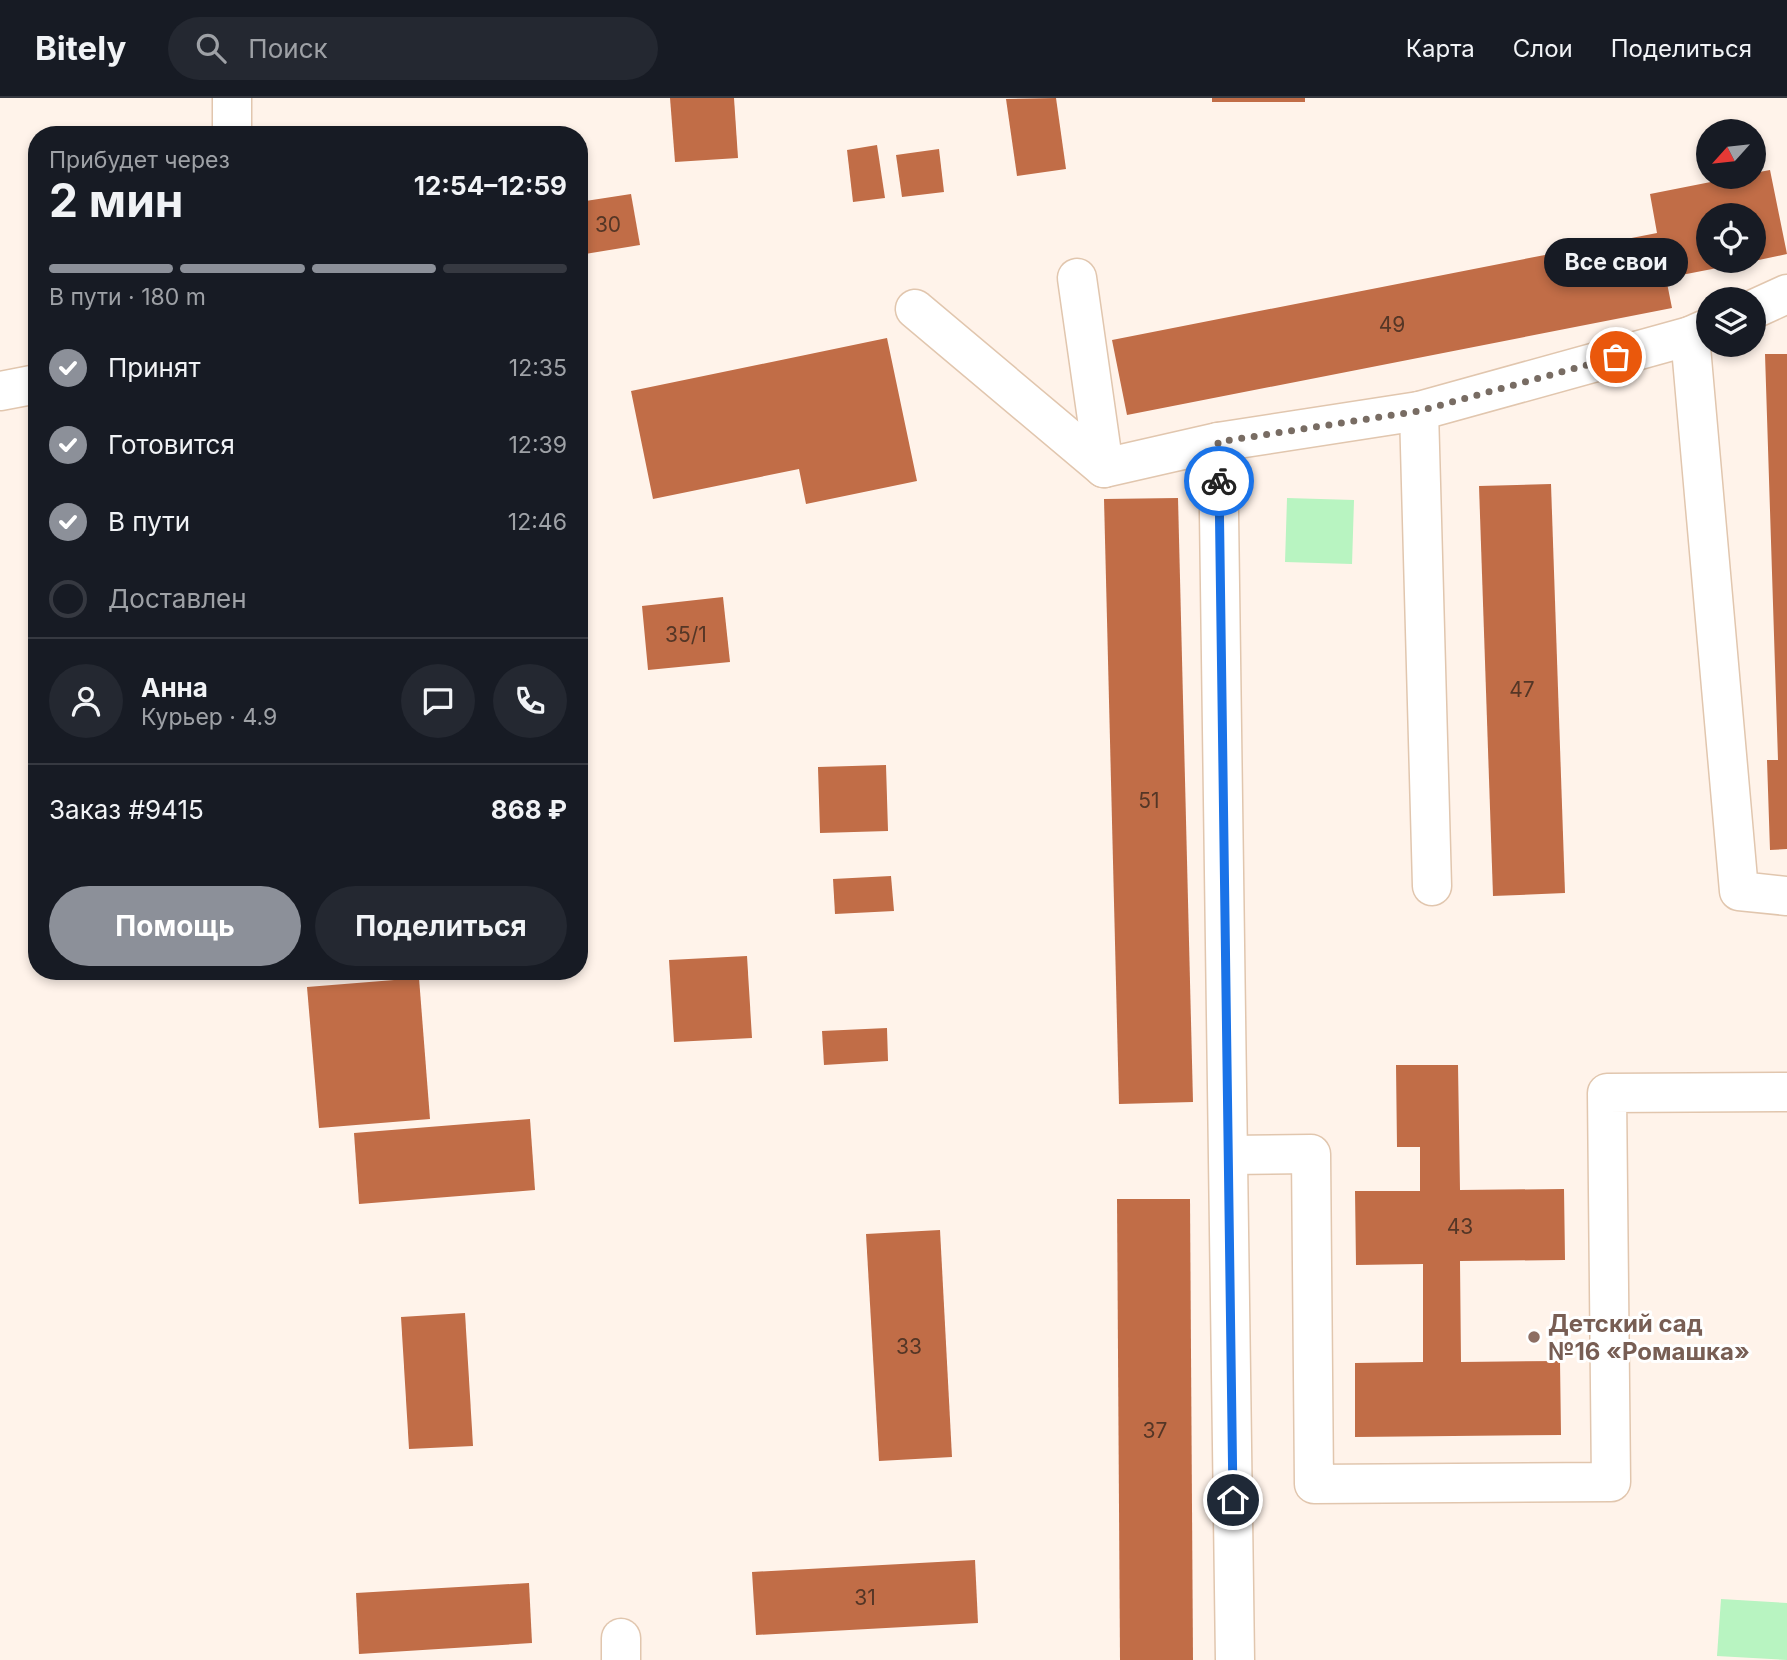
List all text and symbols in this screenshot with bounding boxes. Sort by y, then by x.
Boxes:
search box [168,17,658,80]
text: Bitely [35,28,126,68]
icon: search [192,29,230,67]
text: Поиск [248,33,328,64]
text: Карта [1406,34,1475,63]
text: Слои [1513,34,1573,63]
text: Поделиться [1611,34,1752,63]
north arrow [1696,119,1766,189]
map controls [1696,119,1766,357]
text: Прибудет через [49,146,230,174]
text: 12:54–12:59 [414,170,567,201]
text: 2 мин [49,172,184,228]
button: locate [1696,203,1766,273]
house number: 30 [595,212,621,237]
callout: Все свои [1544,238,1688,287]
text: Все свои [1564,248,1668,276]
text: В пути · 180 m [49,283,206,311]
button: layers [1696,287,1766,357]
house number: 49 [1379,312,1405,337]
pin [1586,327,1646,387]
icon: bag [1597,338,1635,376]
icon: check [49,349,87,387]
text: Принят [108,352,201,383]
text: 12:35 [509,354,567,382]
icon: check [49,426,87,464]
text: Готовится [108,429,235,460]
text: 12:39 [509,431,567,459]
courier [1184,446,1254,516]
icon: bike [1200,462,1238,500]
icon: check [49,503,87,541]
text: В пути [108,506,190,537]
text: 12:46 [508,508,567,536]
text: Доставлен [108,583,247,614]
house number: 35/1 [665,622,707,647]
button: person [49,664,123,738]
button: chat [401,664,475,738]
button: phone [493,664,567,738]
text: Анна [141,672,208,703]
house number: 47 [1509,677,1535,702]
text: Курьер · 4.9 [141,703,277,731]
house number: 51 [1138,788,1160,813]
text: Заказ #9415 [49,794,204,825]
text: 868 ₽ [491,794,567,825]
button: Помощь [49,886,301,966]
button: Поделиться [315,886,567,966]
house number: 43 [1447,1214,1473,1239]
place label: Детский сад №16 «Ромашка» [1548,1309,1750,1366]
marker: Детский сад №16 «Ромашка» [1526,1329,1542,1345]
house number: 33 [896,1334,922,1359]
house number: 37 [1143,1418,1167,1443]
pin [1203,1470,1263,1530]
icon: home [1214,1481,1252,1519]
house number: 31 [854,1585,876,1610]

